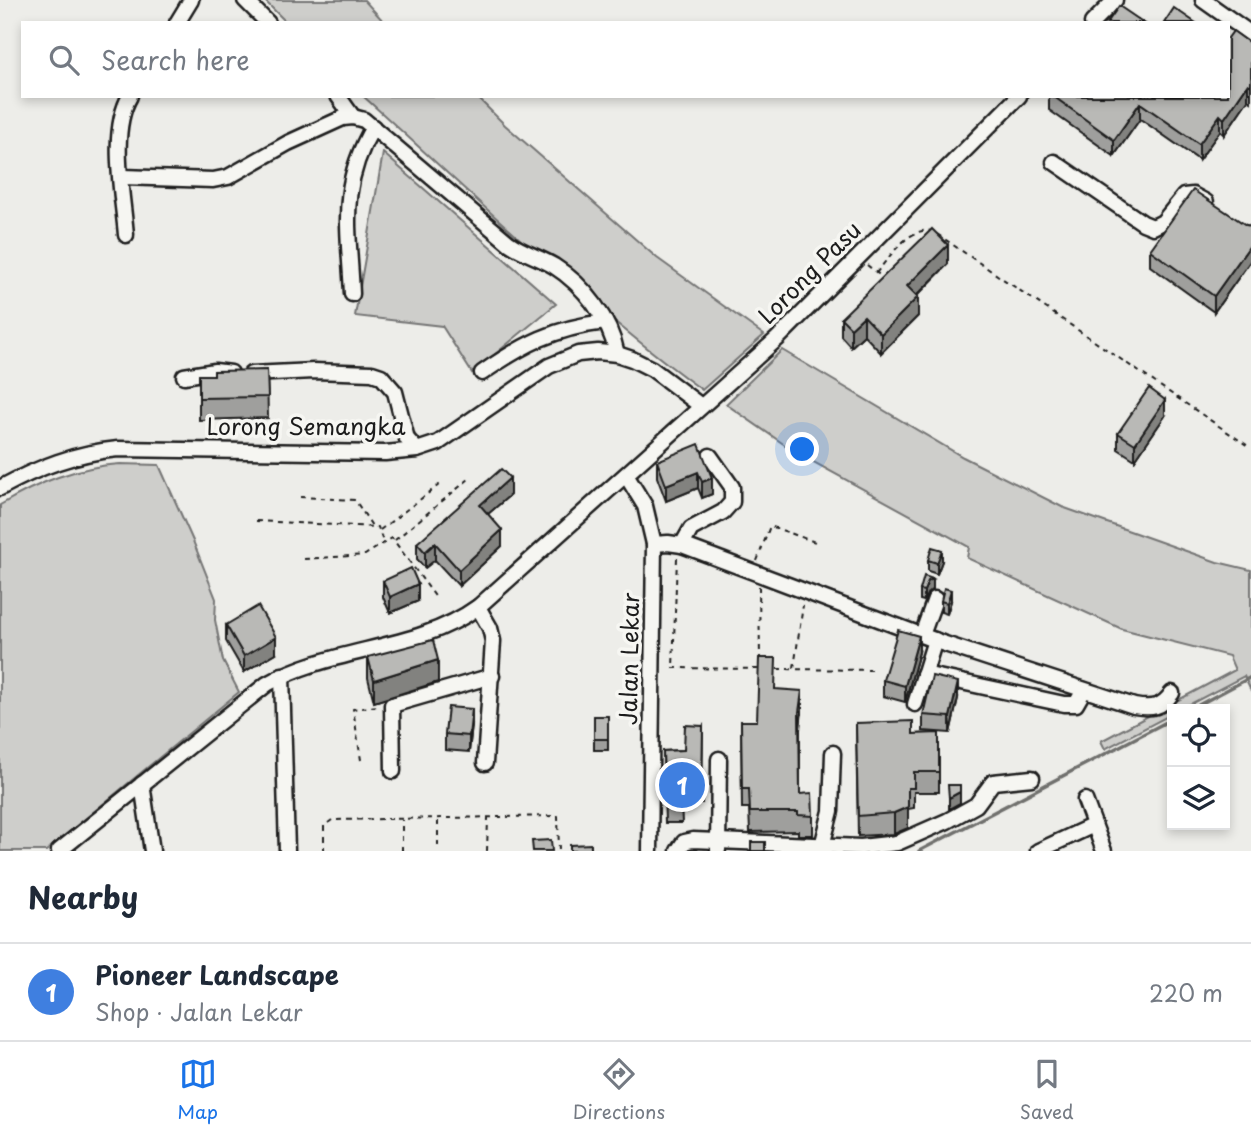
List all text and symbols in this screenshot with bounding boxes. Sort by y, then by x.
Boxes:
search box [21,21,1230,98]
text: Search here [101,40,250,79]
icon: search [45,41,83,79]
street label: Lorong Pasu [749,212,868,331]
street label: Lorong Semangka [206,408,406,443]
your location [785,432,819,466]
street label: Jalan Lekar [610,592,647,725]
map controls [1167,704,1230,830]
button: locate [1167,704,1230,767]
pin: 1 [659,759,705,811]
button: layers [1167,767,1230,830]
text: Nearby [28,874,138,919]
text: Pioneer Landscape [95,955,339,994]
text: 1 [46,975,57,1010]
text: 220 m [1149,975,1223,1010]
text: Shop · Jalan Lekar [95,994,303,1029]
tab: Map [177,1055,218,1125]
tab: Directions [573,1055,665,1125]
tab: Saved [1020,1055,1074,1125]

